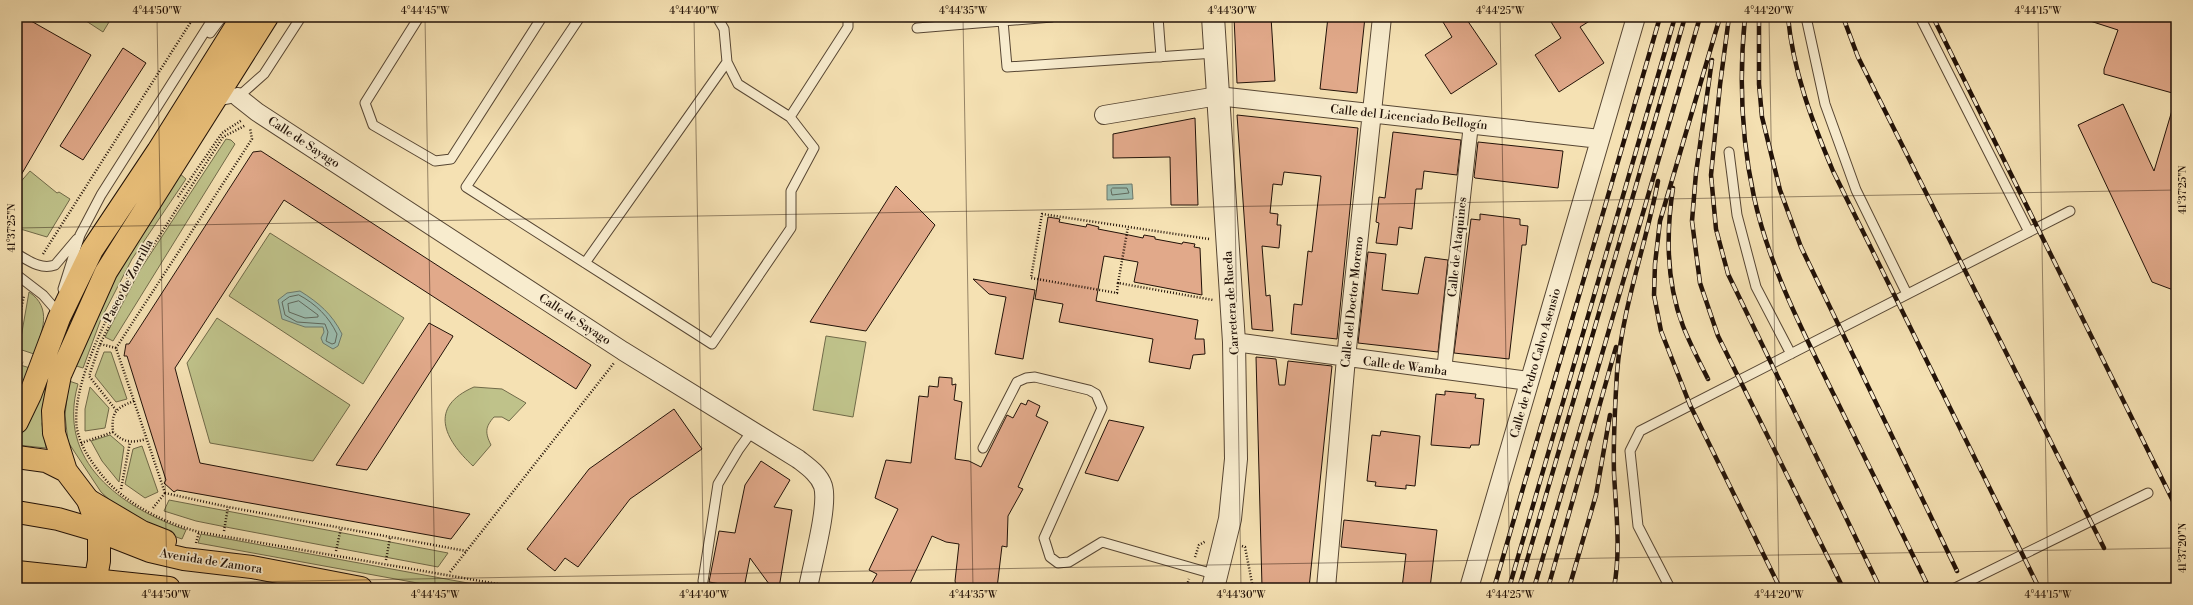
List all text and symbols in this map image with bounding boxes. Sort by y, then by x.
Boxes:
text: 4°44'50"W [132,5,182,17]
text: 4°44'45"W [401,5,450,17]
text: 4°44'40"W [669,5,720,17]
text: 4°44'35"W [939,5,988,17]
text: 4°44'30"W [1207,5,1257,17]
text: 4°44'25"W [1476,5,1525,17]
text: 4°44'20"W [1744,5,1795,17]
text: 4°44'15"W [2015,5,2062,17]
street label: Calle del Licenciado Bellogín [1330,102,1488,133]
street label: Calle de Sayago [265,114,343,171]
text: 41°37'25"N [2177,165,2189,215]
street label: Calle de Ataquines [1445,196,1470,298]
text: 41°37'25"N [6,203,18,253]
street label: Calle del Doctor Moreno [1338,235,1367,368]
street label: Paseo de Zorrilla [100,236,157,325]
street label: Carretera de Rueda [1220,250,1243,355]
street label: Calle de Pedro Calvo Asensio [1507,286,1564,440]
street label: Calle de Sayago [536,291,614,348]
street label: Calle de Wamba [1362,354,1449,379]
text: 41°37'20"N [2177,522,2189,573]
street label: Avenida de Zamora [158,546,264,577]
text: 4°44'50"W [141,589,191,601]
text: 4°44'45"W [411,589,460,601]
text: 4°44'40"W [679,589,730,601]
text: 4°44'35"W [949,589,998,601]
text: 4°44'30"W [1216,589,1266,601]
text: 4°44'25"W [1486,589,1535,601]
text: 4°44'20"W [1754,589,1805,601]
text: 4°44'15"W [2025,589,2072,601]

